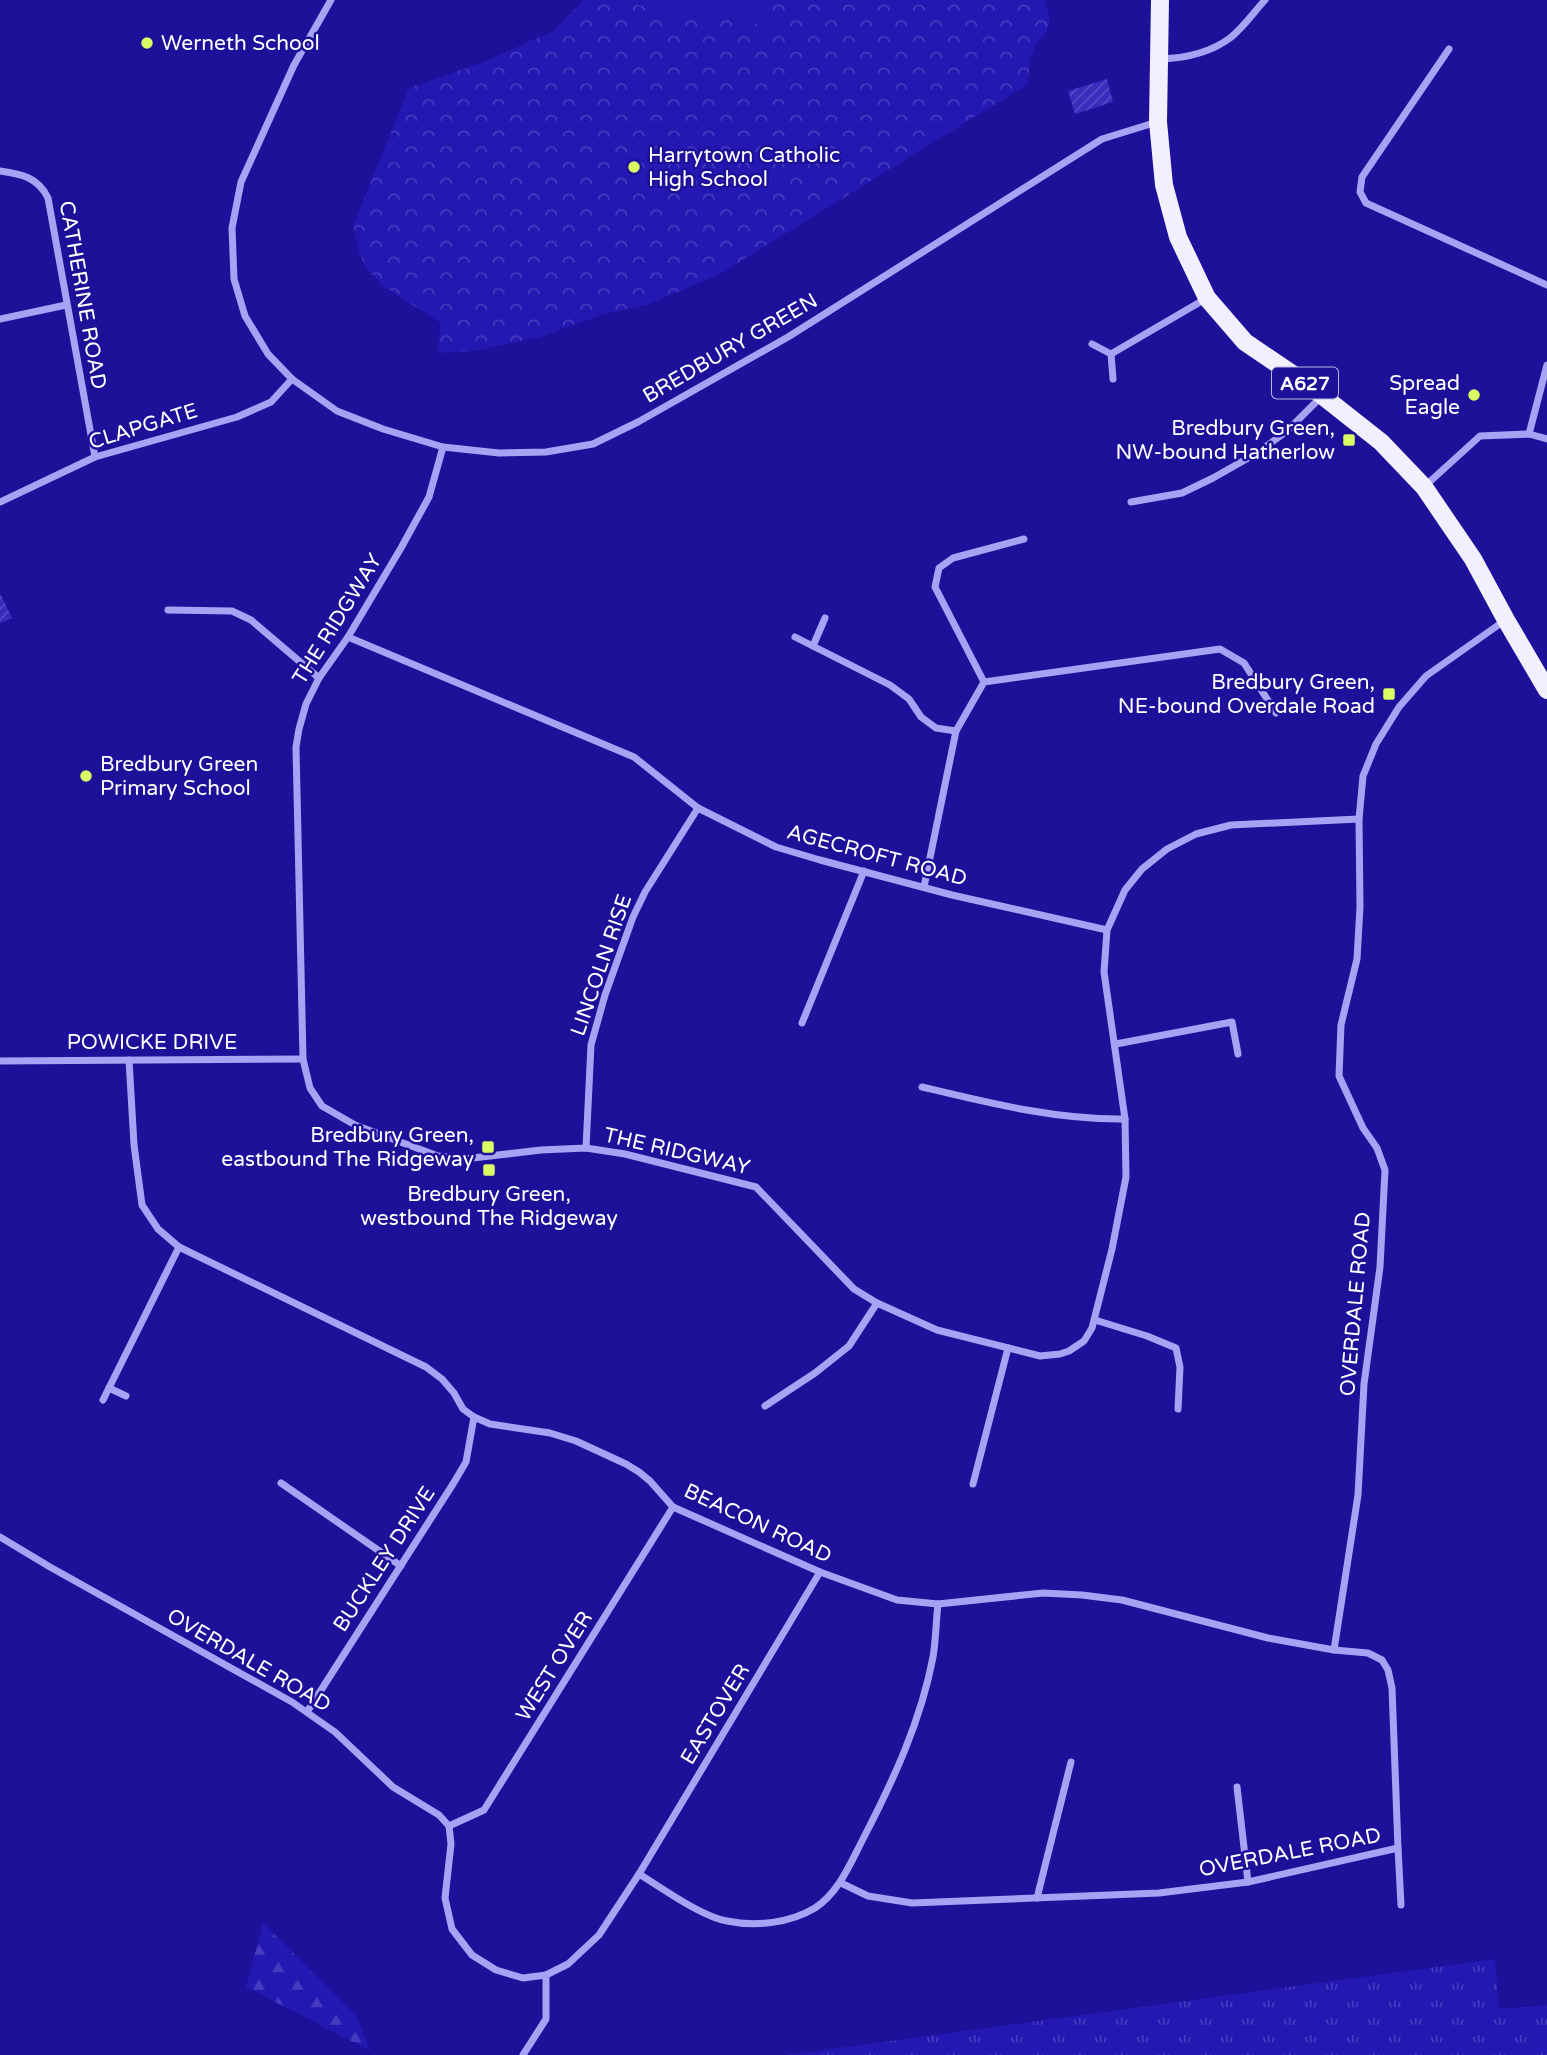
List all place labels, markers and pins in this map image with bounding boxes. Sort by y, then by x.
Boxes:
place label: Werneth School [161,31,320,56]
marker: Werneth School [139,35,155,51]
place label: Harrytown Catholic High School [648,143,840,192]
marker: Harrytown Catholic High School [626,159,642,175]
place label: Spread Eagle [1389,371,1460,420]
marker: Spread Eagle [1466,387,1482,403]
place label: Bredbury Green, NW-bound Hatherlow [1115,416,1335,465]
marker: Bredbury Green, NW-bound Hatherlow [1341,432,1357,448]
place label: Bredbury Green, NE-bound Overdale Road [1118,670,1375,719]
marker: Bredbury Green, NE-bound Overdale Road [1381,686,1397,702]
place label: Bredbury Green Primary School [100,752,258,801]
marker: Bredbury Green Primary School [78,768,94,784]
place label: Bredbury Green, eastbound The Ridgeway [221,1123,474,1172]
marker: Bredbury Green, eastbound The Ridgeway [480,1139,496,1155]
marker: Bredbury Green, westbound The Ridgeway [481,1162,497,1178]
place label: Bredbury Green, westbound The Ridgeway [360,1182,618,1231]

